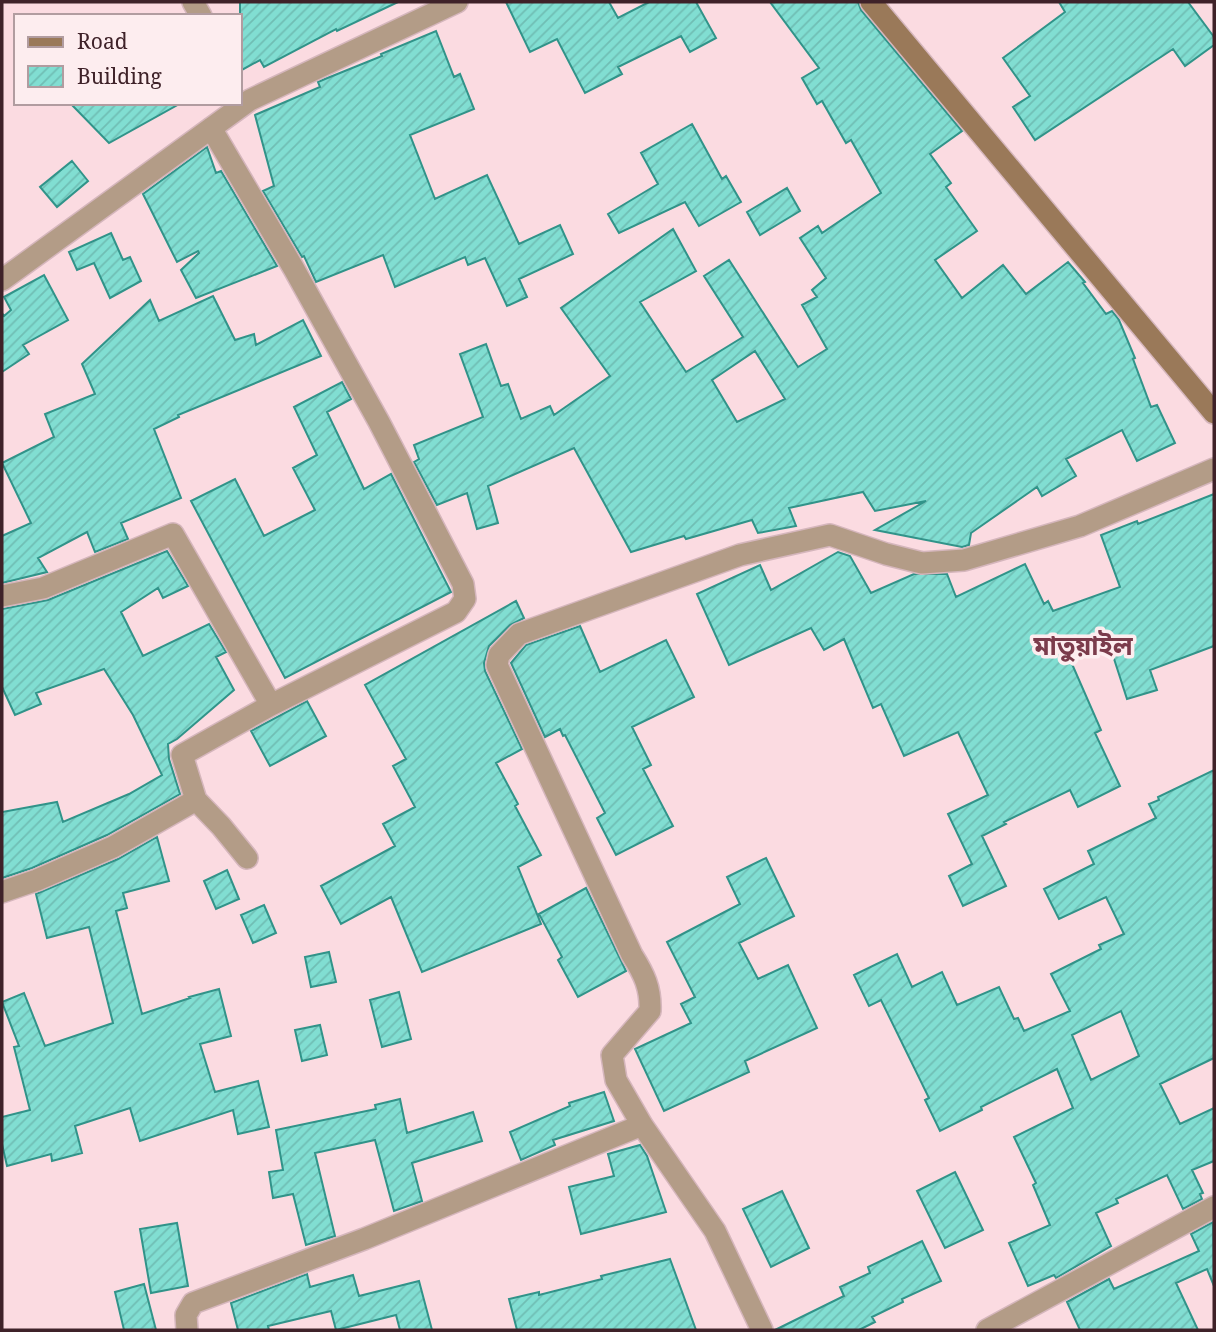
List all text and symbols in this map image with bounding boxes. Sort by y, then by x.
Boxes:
legend [14,14,242,105]
text: Road [77,27,128,55]
text: Building [77,62,162,90]
district label: মাতুয়াইল [1032,627,1133,663]

